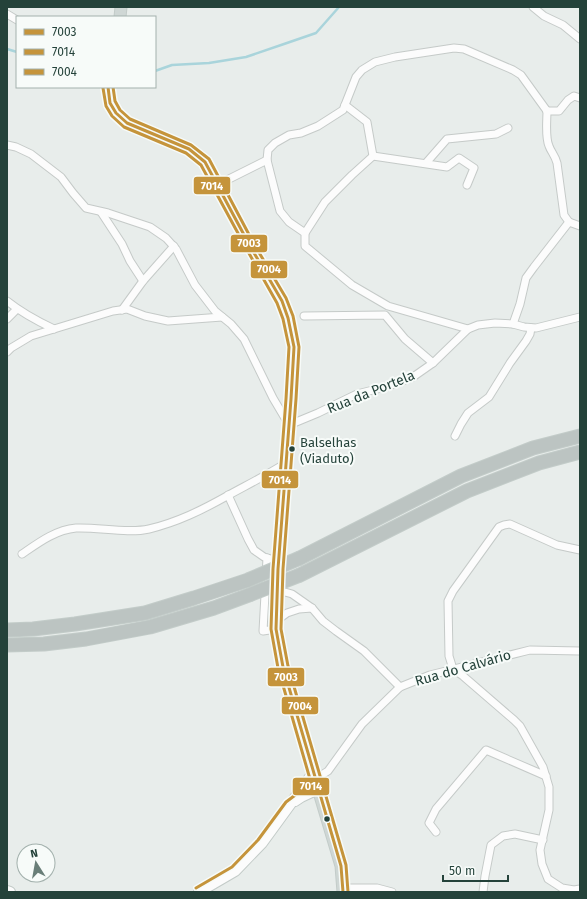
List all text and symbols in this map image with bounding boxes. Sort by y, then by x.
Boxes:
legend [16,16,156,88]
text: 7003 [52,25,76,39]
text: 7014 [52,45,76,59]
text: 7004 [52,65,78,79]
line badge: 7014 [193,176,231,195]
text: 7014 [201,180,223,193]
line badge: 7003 [230,234,268,253]
text: 7003 [237,237,261,250]
line badge: 7004 [250,260,288,279]
text: 7004 [257,263,281,276]
street label: Rua da Portela [325,367,417,417]
place label: Balselhas (Viaduto) [300,435,356,466]
marker: Balselhas (Viaduto) [287,444,297,454]
line badge: 7014 [261,470,299,489]
text: 7014 [269,474,291,487]
street label: Rua do Calvário [413,646,513,690]
line badge: 7003 [267,667,305,687]
text: 7003 [274,671,298,684]
line badge: 7004 [281,696,319,715]
text: 7004 [288,700,312,713]
line badge: 7014 [292,777,330,796]
text: 7014 [300,780,322,793]
unlabelled marker [322,814,332,824]
north arrow [16,843,56,883]
text: N [29,847,39,861]
scale bar [443,857,508,883]
text: 50 m [449,864,475,878]

